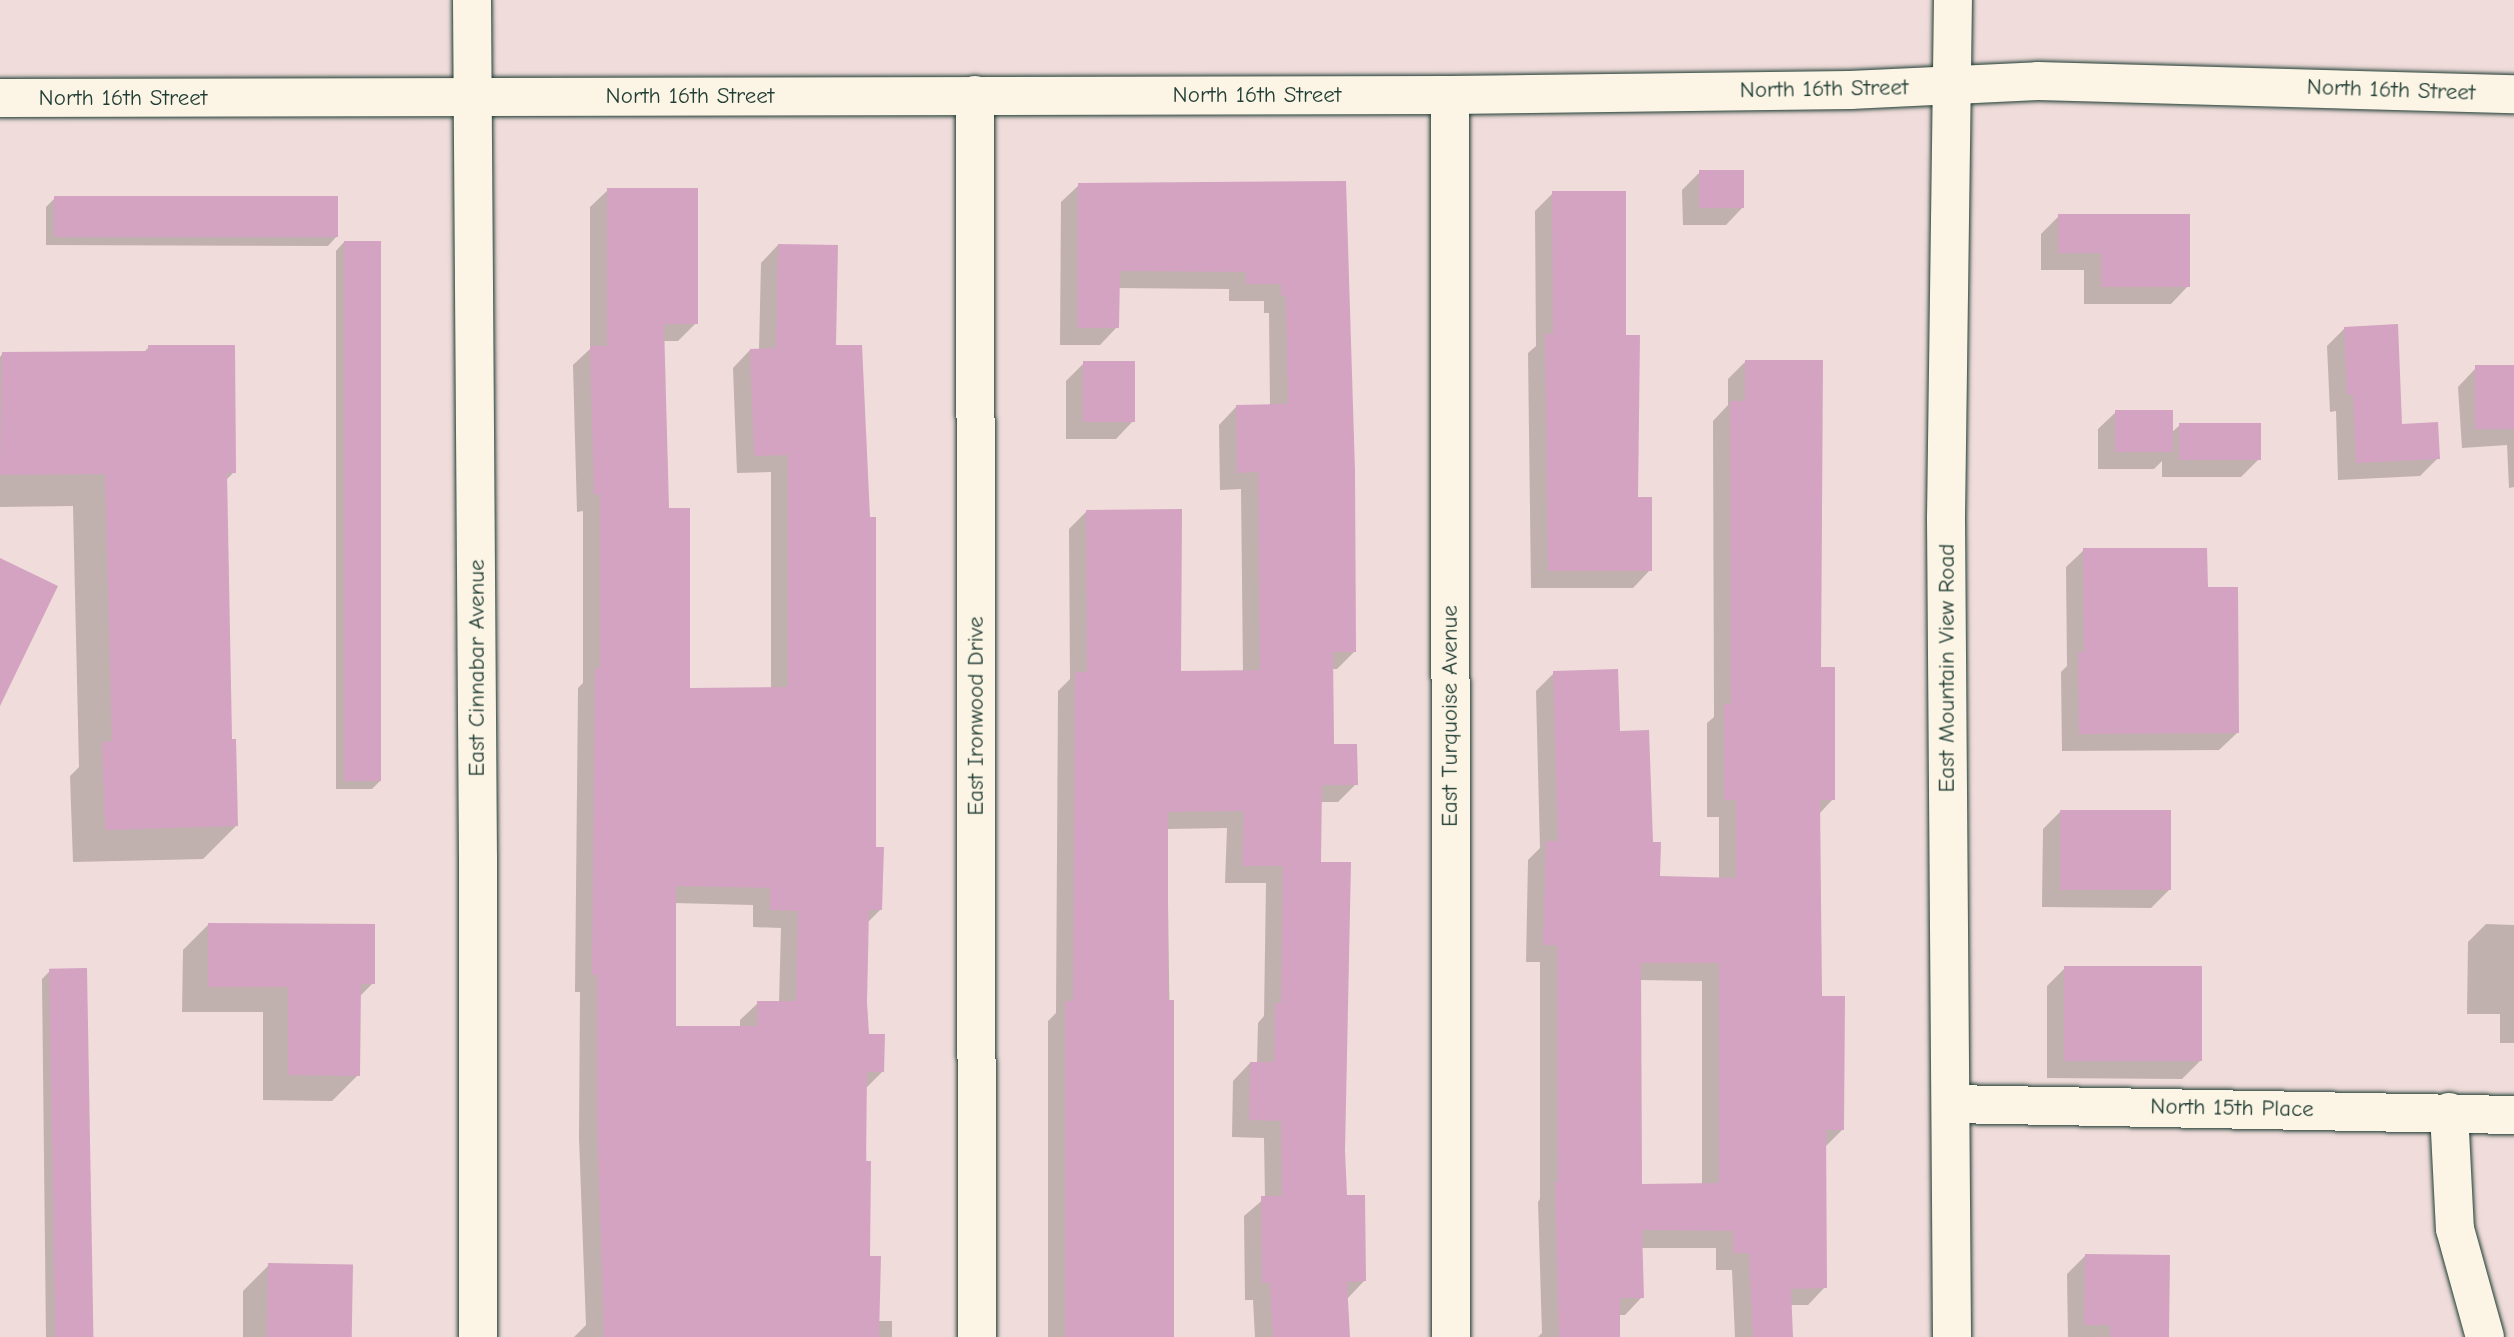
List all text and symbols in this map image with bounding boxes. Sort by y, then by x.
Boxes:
street label: North 16th Street [2306,73,2476,107]
street label: North 16th Street [1739,74,1909,104]
street label: North 16th Street [1173,81,1341,109]
street label: North 16th Street [606,82,774,110]
street label: North 16th Street [39,84,207,112]
street label: East Mountain View Road [1933,543,1961,793]
street label: East Cinnabar Avenue [463,559,491,777]
street label: East Turquoise Avenue [1436,605,1464,827]
street label: East Ironwood Drive [962,616,990,816]
street label: North 15th Place [2150,1093,2314,1123]

